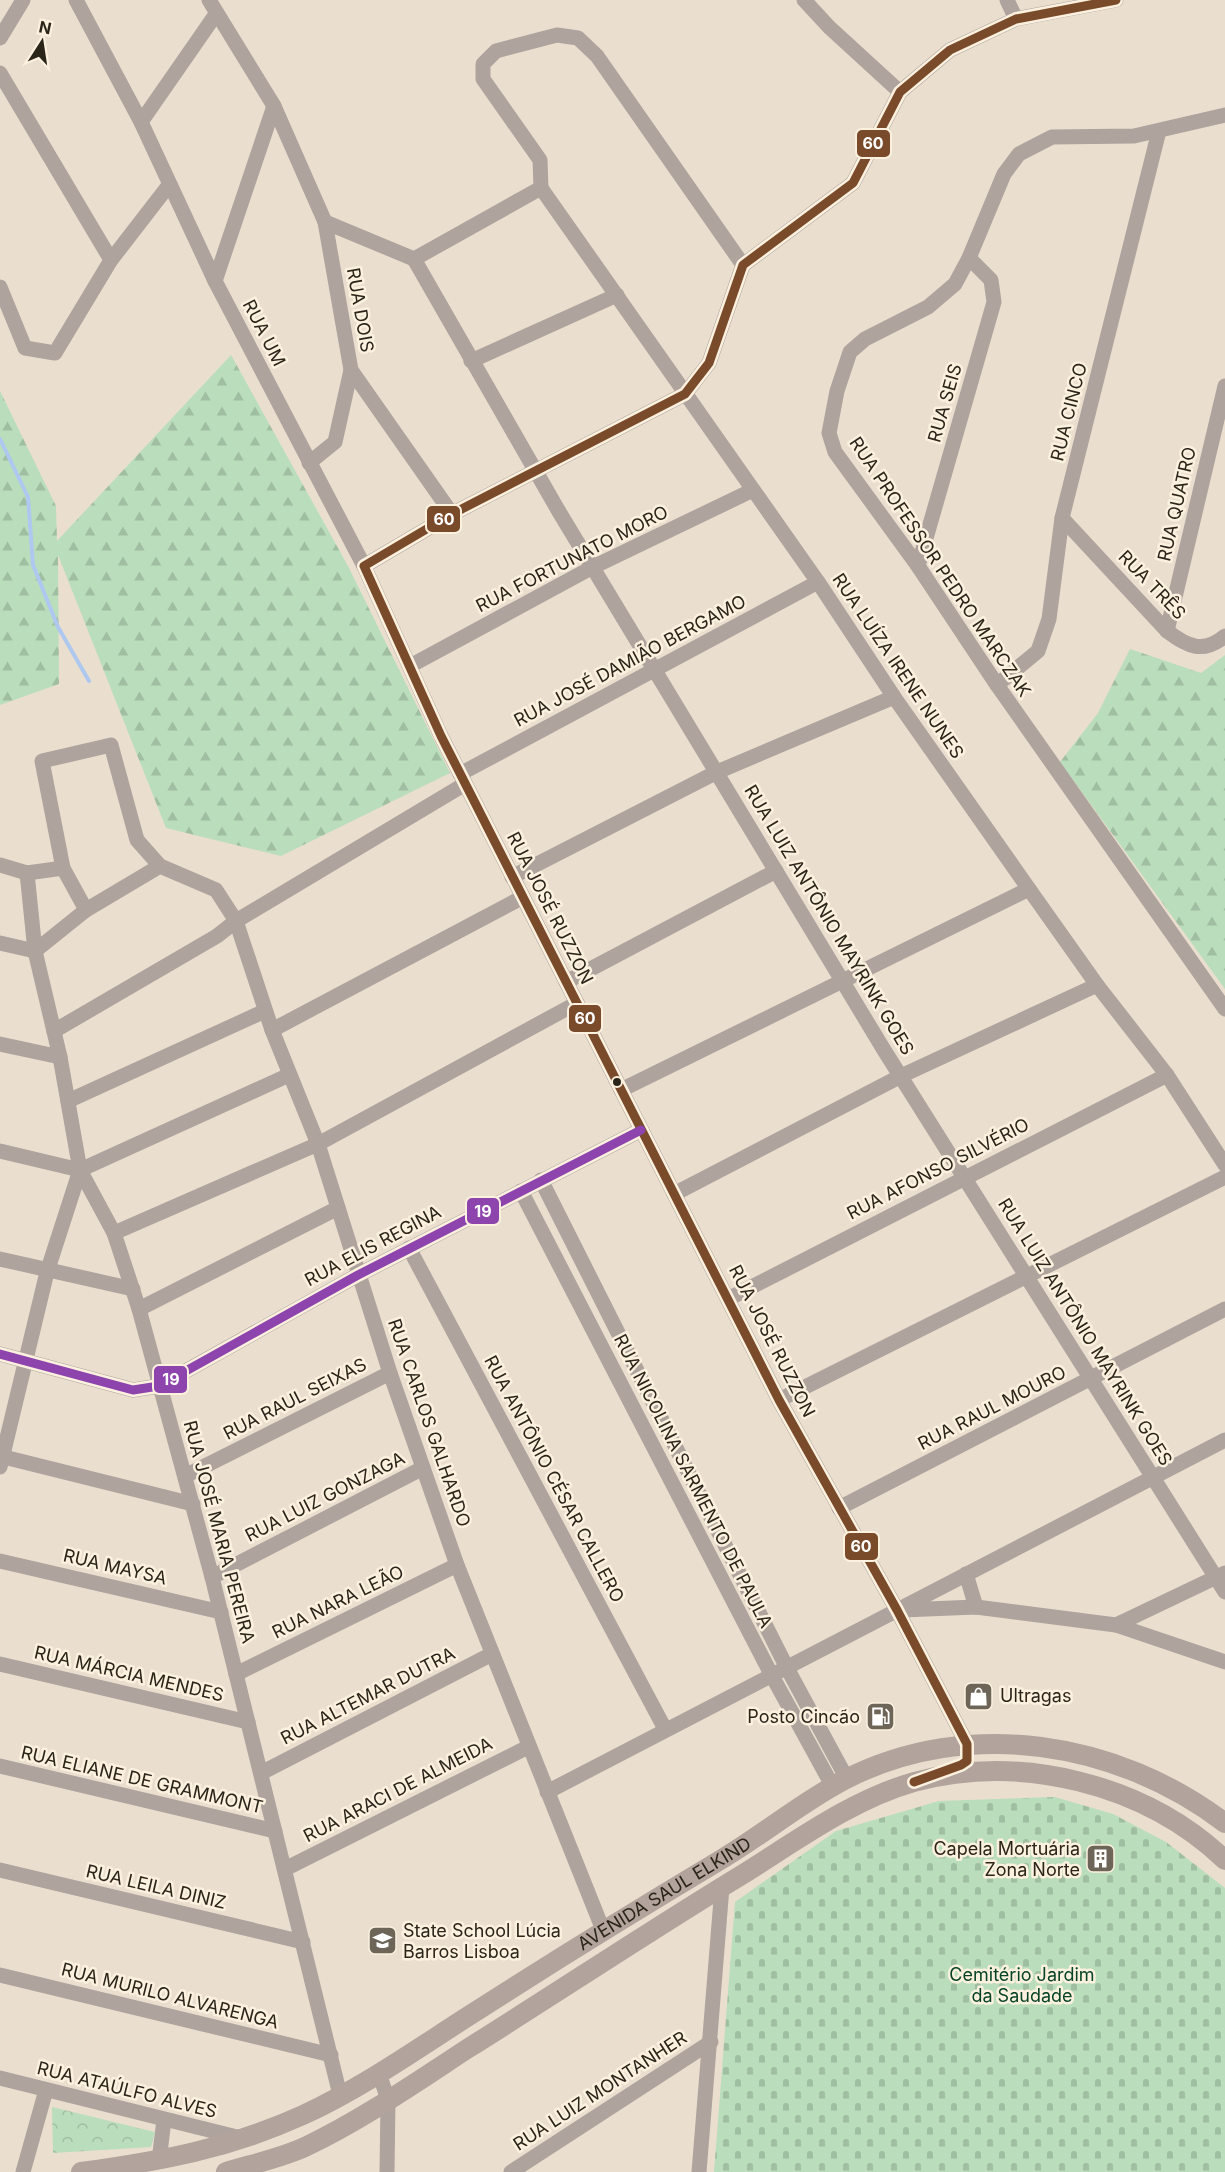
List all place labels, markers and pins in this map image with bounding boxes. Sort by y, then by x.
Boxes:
unlabelled marker [611,1076,623,1088]
shop icon: Ultragas [963,1680,995,1712]
place label: Ultragas [1000,1685,1071,1706]
fuel station icon: Posto Cincão [865,1701,897,1733]
place label: Posto Cincão [747,1706,860,1727]
place label: Capela Mortuária Zona Norte [933,1838,1080,1880]
building icon: Capela Mortuária Zona Norte [1085,1843,1117,1875]
place label: State School Lúcia Barros Lisboa [403,1920,561,1962]
school or university icon: State School Lúcia Barros Lisboa [366,1925,398,1957]

